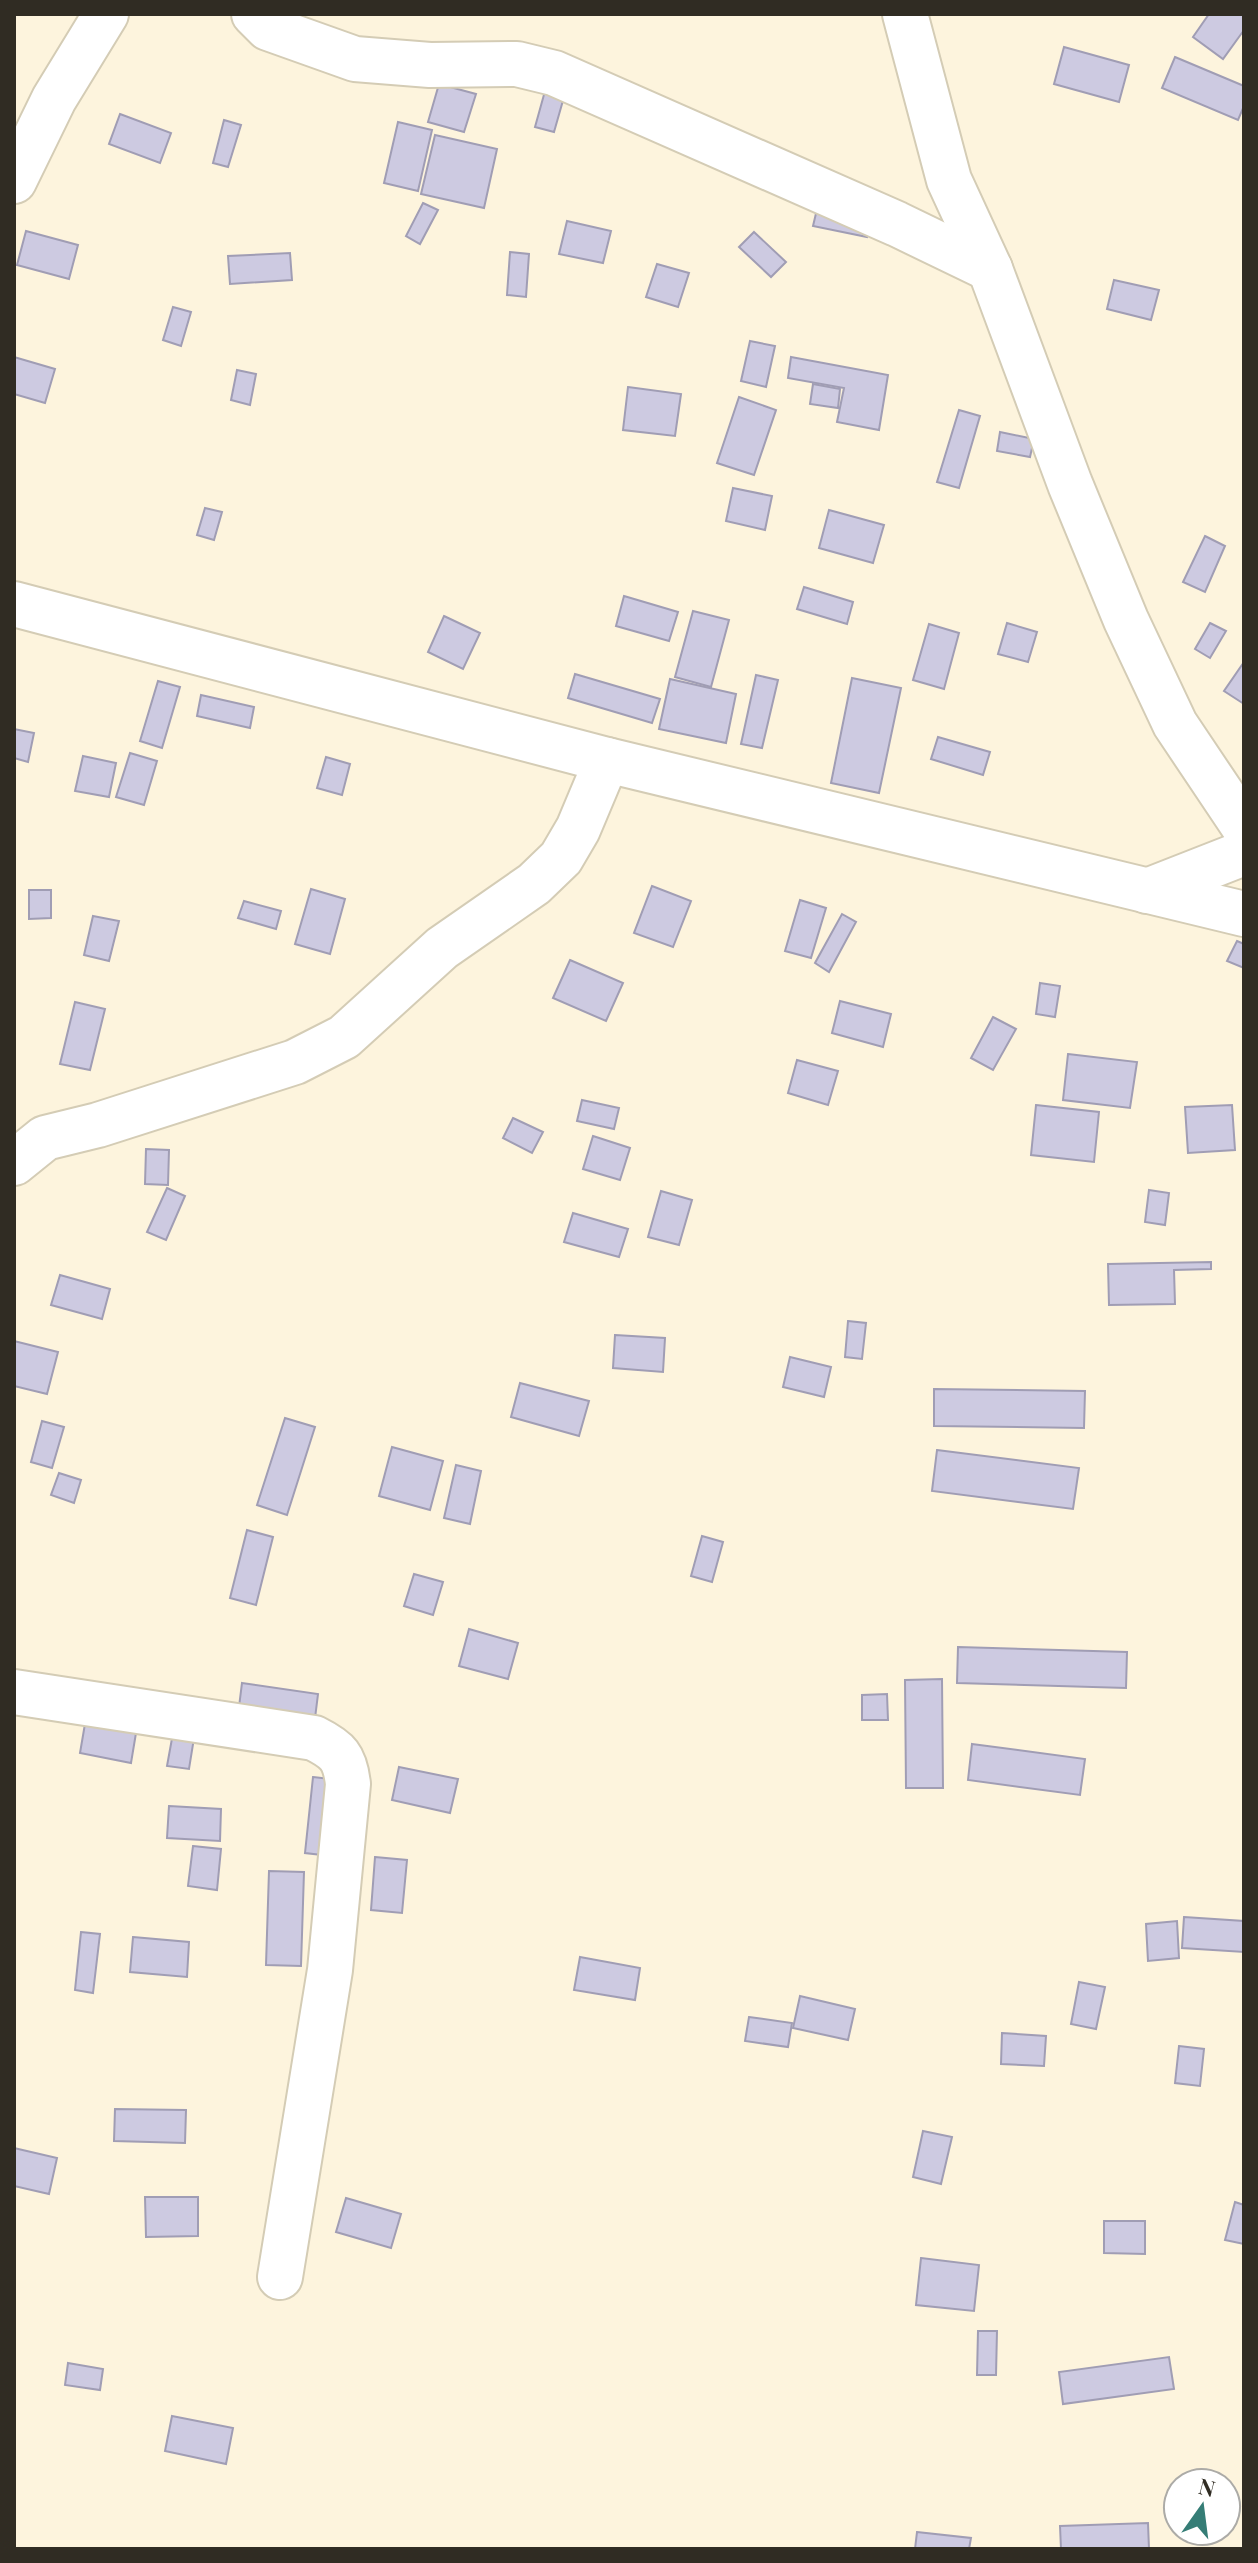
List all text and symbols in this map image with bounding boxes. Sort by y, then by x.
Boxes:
north arrow [1162,2467,1242,2547]
text: N [1196,2470,1219,2503]

